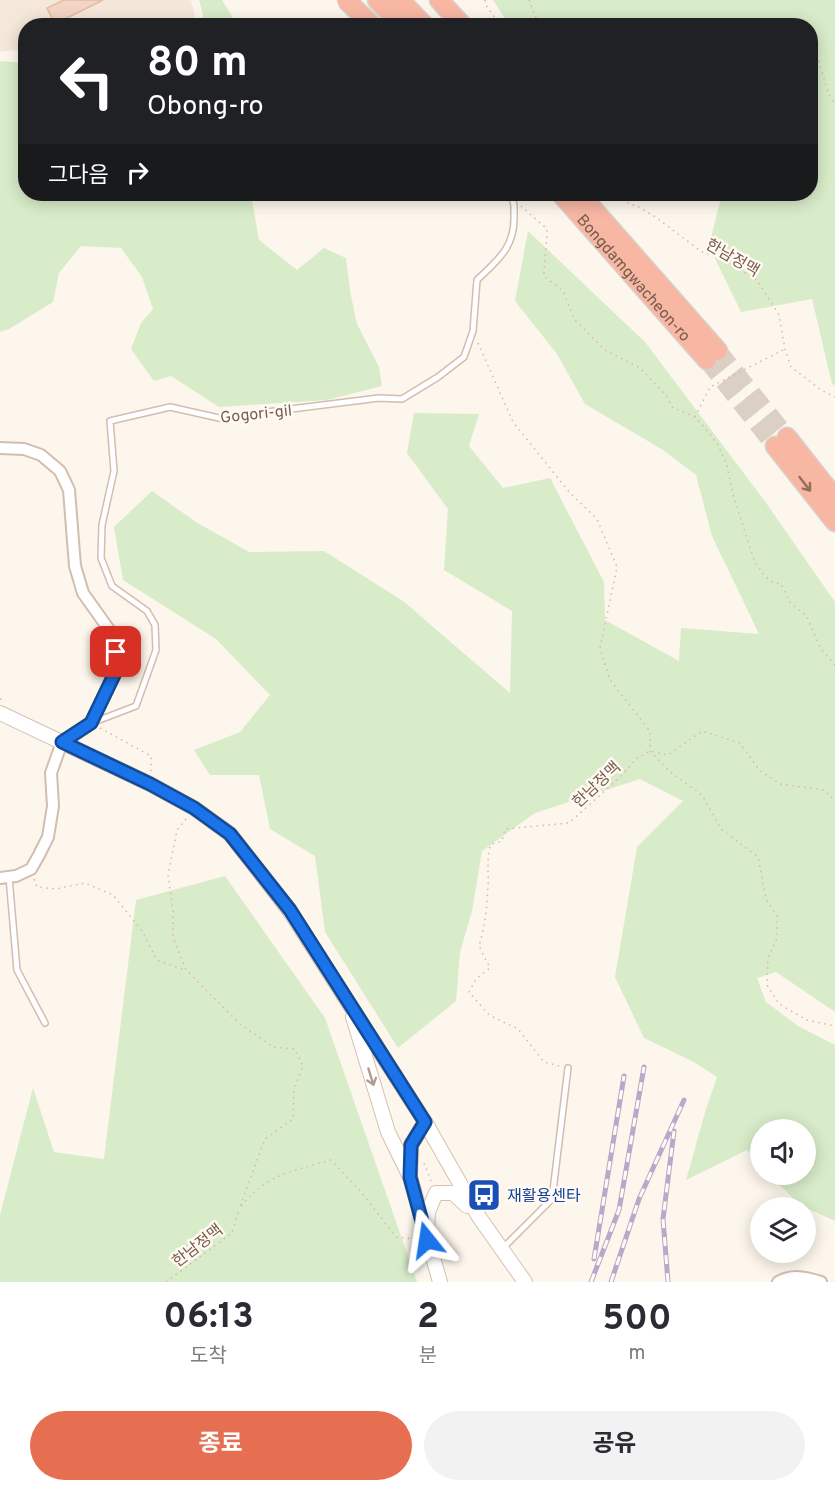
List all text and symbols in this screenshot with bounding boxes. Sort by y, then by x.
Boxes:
text: 80 m [147,38,248,91]
icon: left [48,42,126,120]
text: Obong-ro [147,90,264,124]
icon: right [121,156,154,189]
text: 그다음 [48,163,109,190]
street label: Bongdamgwacheon-ro [571,211,694,347]
street label: 한남정맥 [701,235,763,282]
street label: Gogori-gil [219,401,293,429]
one-way arrow [799,475,812,491]
pin [90,626,141,677]
icon: arrive [99,635,132,668]
street label: 한남정맥 [569,758,626,813]
one-way arrow [366,1067,377,1086]
map controls [750,1119,816,1263]
button: sound [750,1119,816,1185]
bus stop icon: 재활용센타 [466,1177,502,1213]
place label: 재활용센타 [507,1187,581,1207]
button: layers [750,1197,816,1263]
position arrow [395,1208,459,1272]
street label: 한남정맥 [169,1221,228,1273]
text: 06:13 [163,1295,254,1341]
text: 2 [417,1295,439,1341]
text: 500 [602,1297,672,1343]
text: m [629,1341,645,1367]
text: 도착 [190,1344,227,1370]
text: 분 [419,1344,437,1370]
button: 종료 [30,1411,412,1480]
button: 공유 [424,1411,805,1480]

